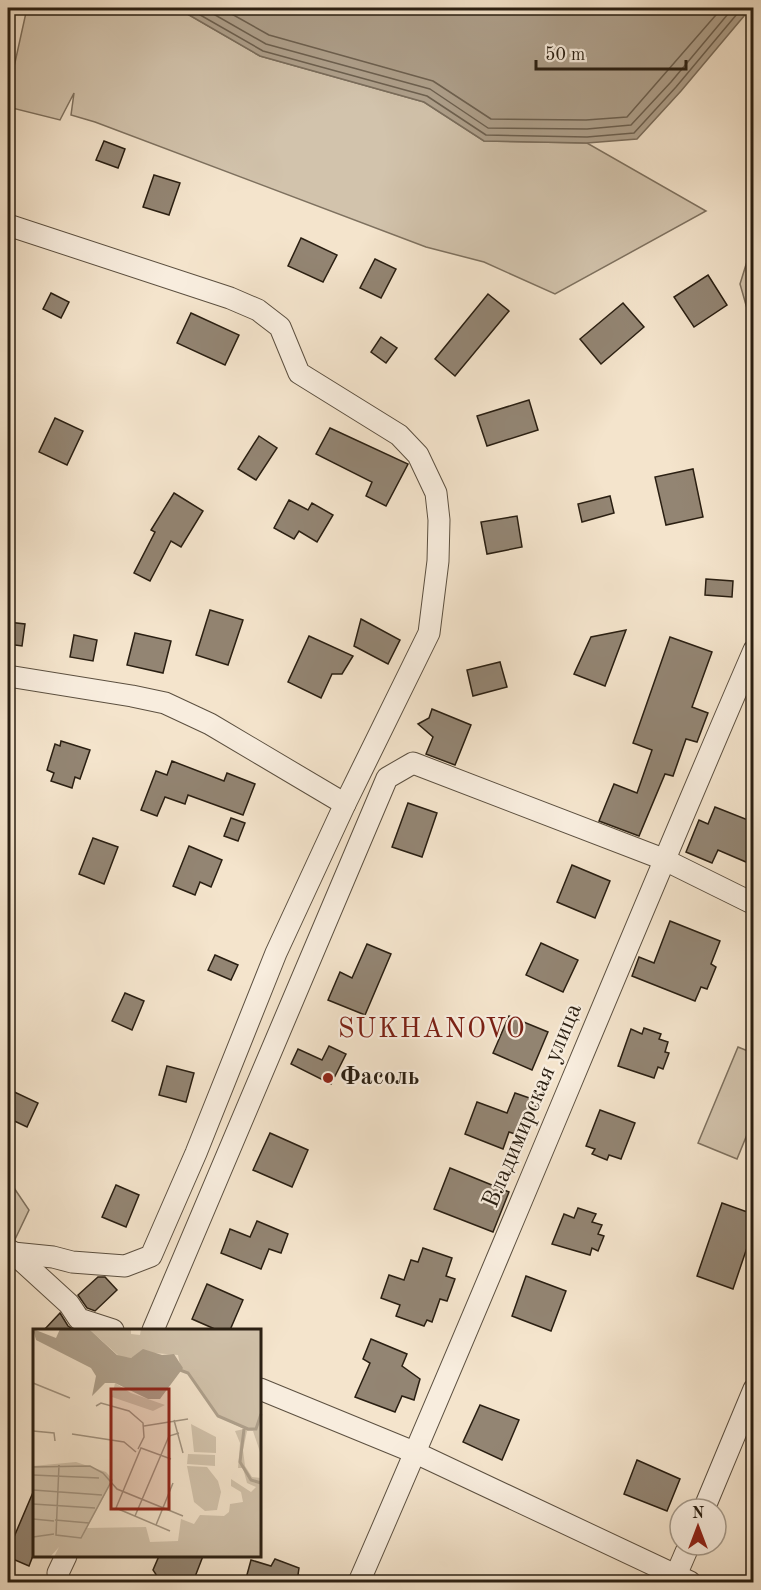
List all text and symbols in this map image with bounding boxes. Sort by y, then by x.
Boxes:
scale bar [536,33,686,71]
text: 50 m [545,46,585,64]
street label: Владимирская улица [479,1000,587,1212]
district label: SUKHANOVO [338,1016,526,1043]
place label: Фасоль [340,1066,420,1090]
marker: Фасоль [321,1071,335,1085]
inset map [33,1329,261,1557]
north arrow [668,1497,728,1557]
text: N [692,1506,705,1522]

